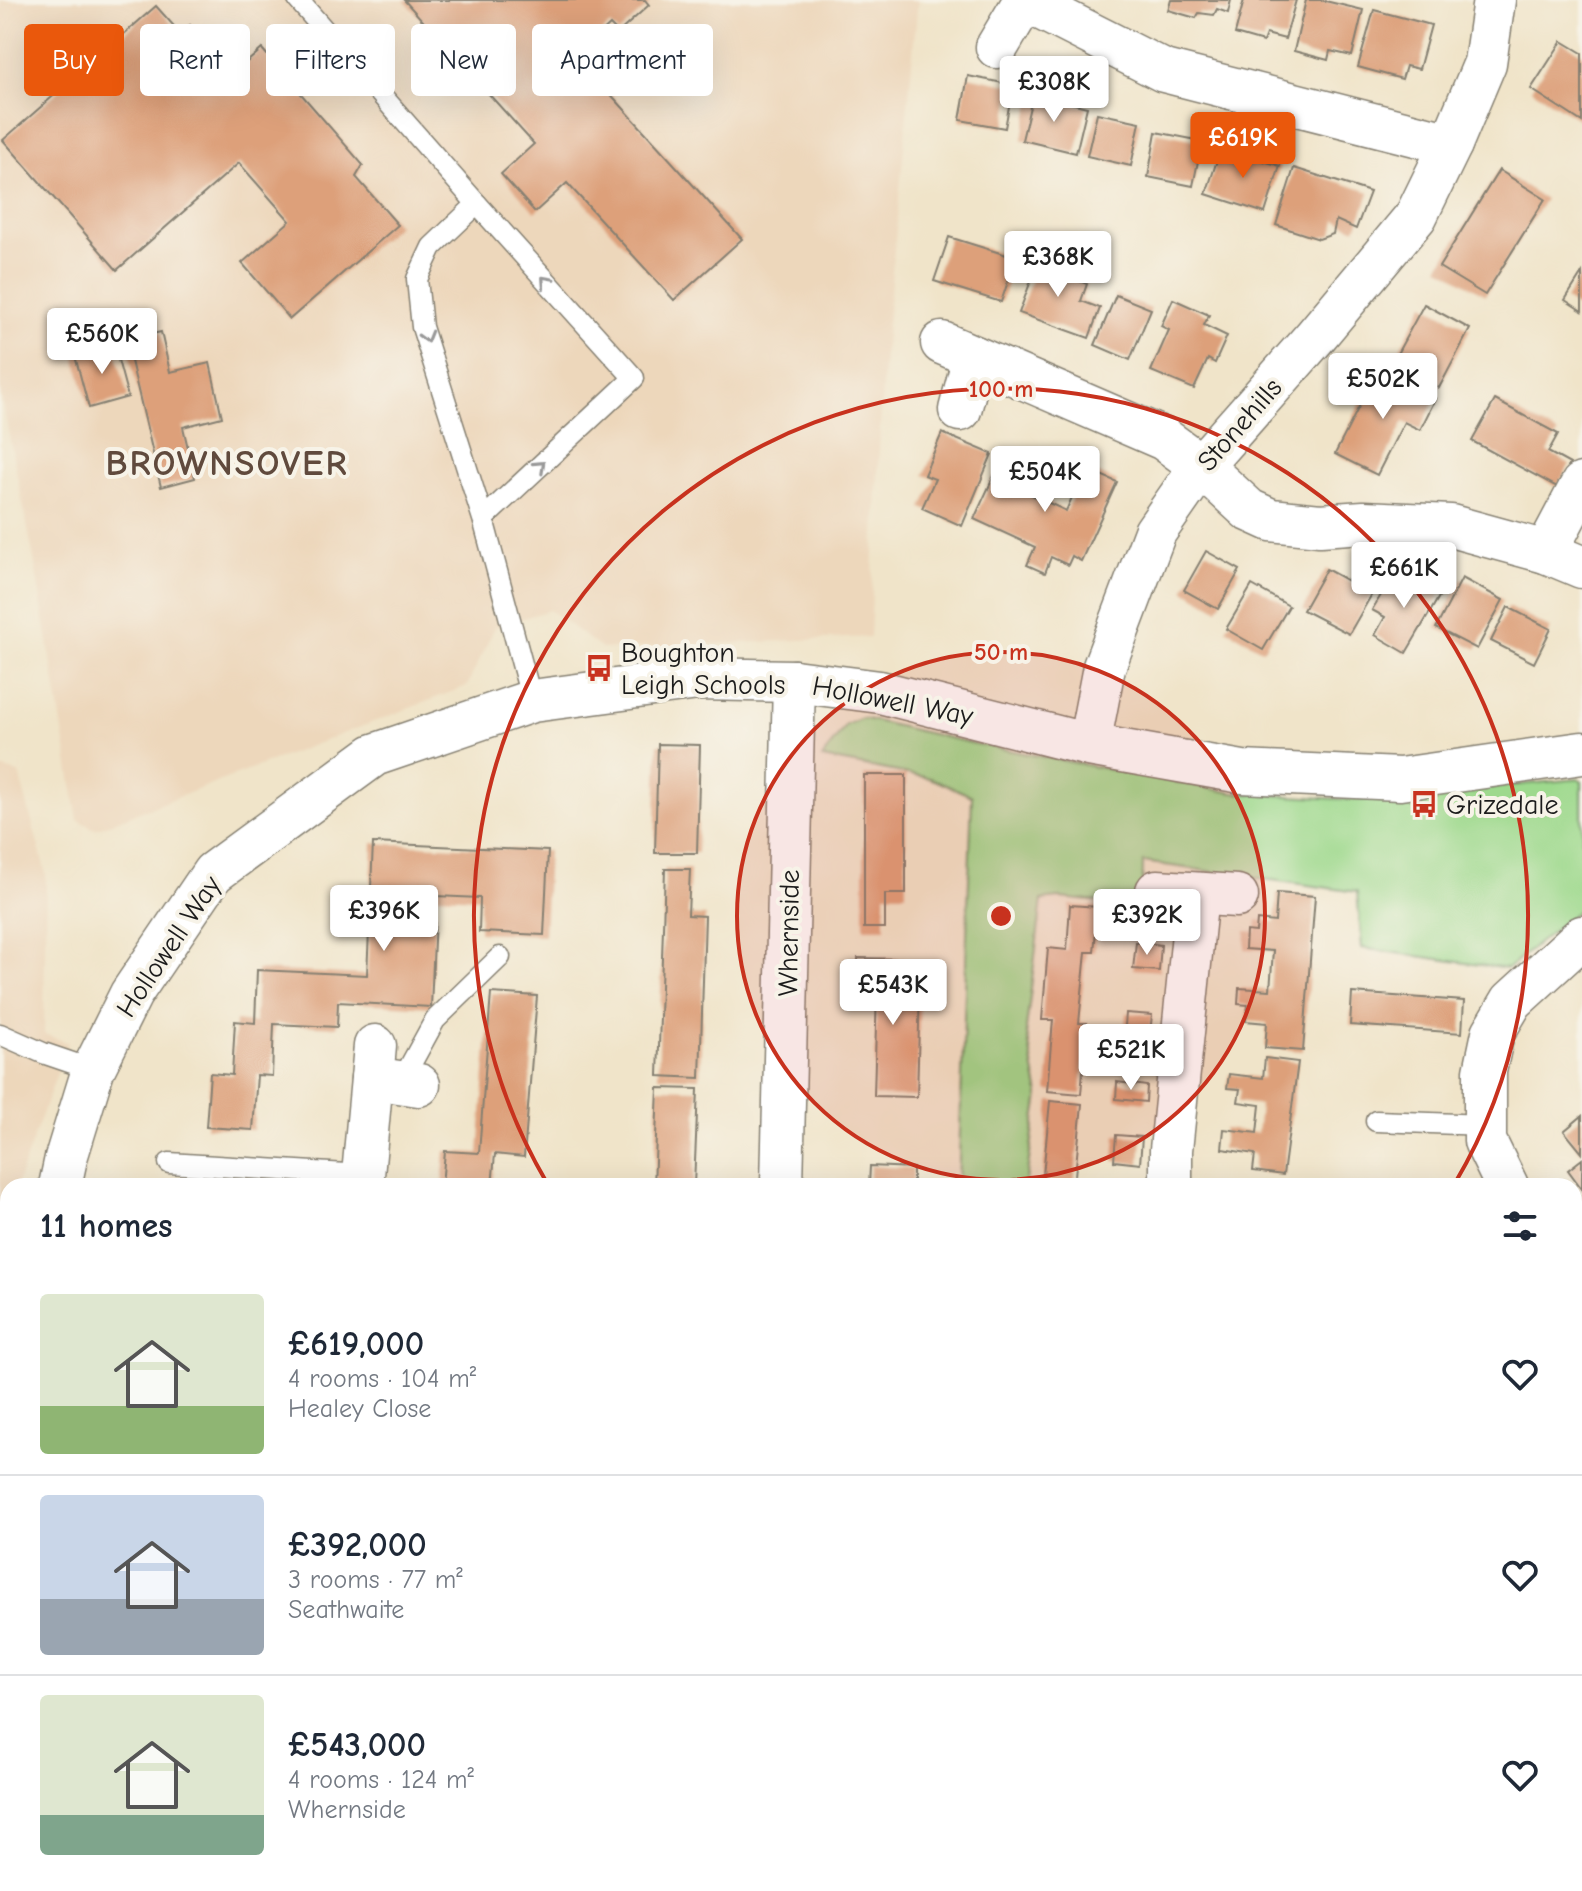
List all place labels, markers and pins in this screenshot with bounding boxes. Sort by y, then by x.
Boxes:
pin: £308K [998,56,1110,124]
pin: £619K [1187,112,1299,180]
pin: £368K [1002,231,1114,299]
pin: £560K [46,308,158,376]
pin: £502K [1327,353,1439,421]
pin: £504K [989,446,1101,514]
pin: £661K [1348,542,1460,610]
place label: Boughton Leigh Schools [621,637,785,701]
bus stop icon: Boughton Leigh Schools [584,653,614,683]
bus stop icon: Grizedale [1409,789,1439,819]
place label: Grizedale [1446,789,1559,821]
pin: £396K [328,885,440,953]
pin: £392K [1091,889,1203,957]
centre of rings [987,902,1015,930]
pin: £543K [837,959,949,1027]
pin: £521K [1075,1024,1187,1092]

